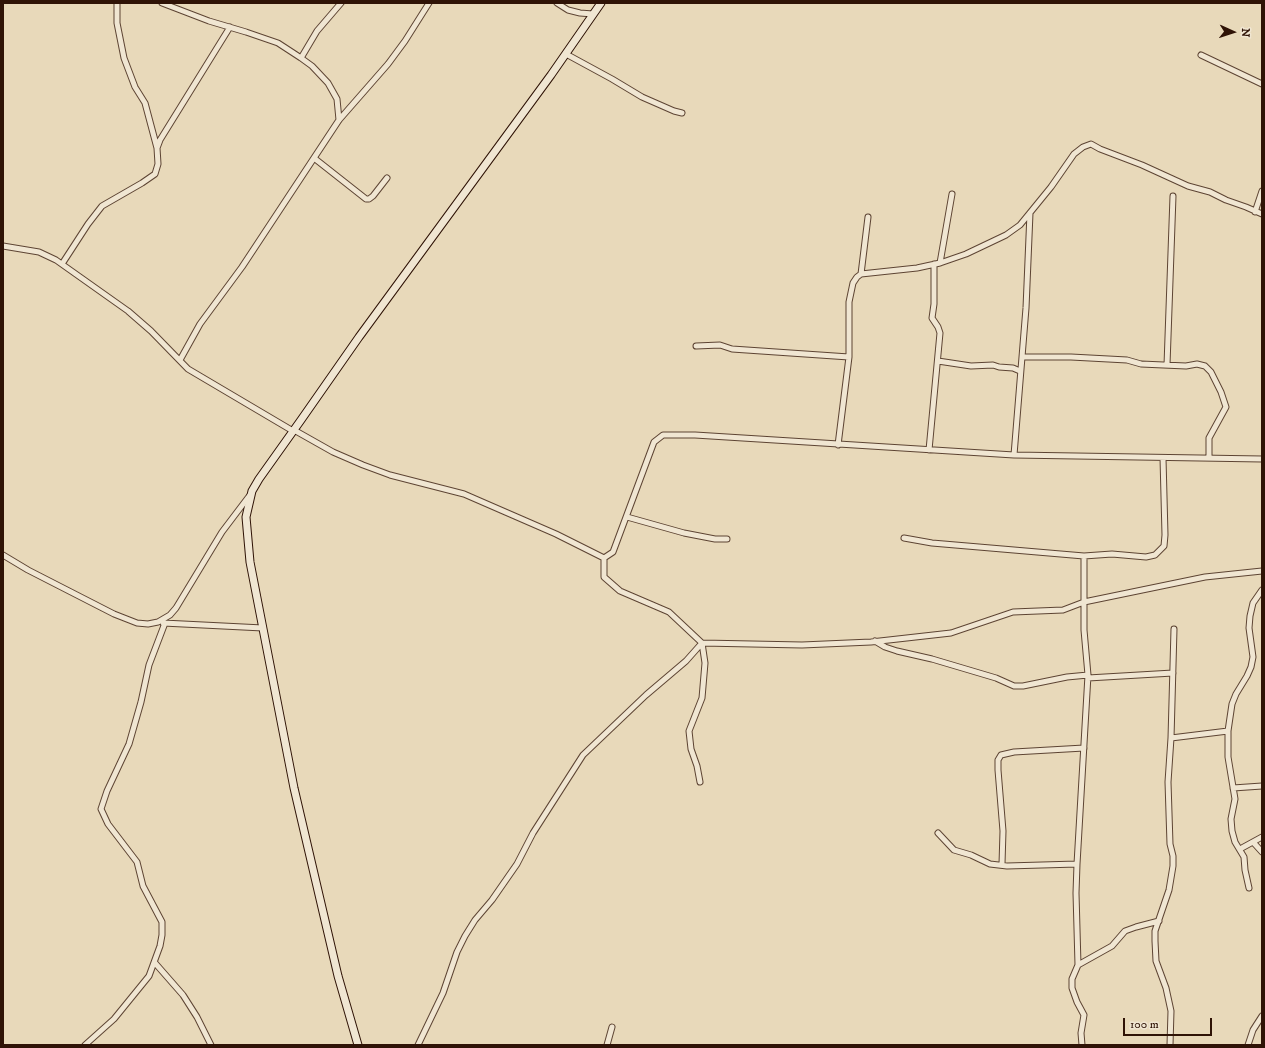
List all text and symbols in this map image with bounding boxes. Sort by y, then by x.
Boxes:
north arrow [1213,12,1253,52]
text: N [1238,28,1252,38]
scale bar [1125,1010,1214,1036]
text: 100 m [1130,1017,1159,1032]

